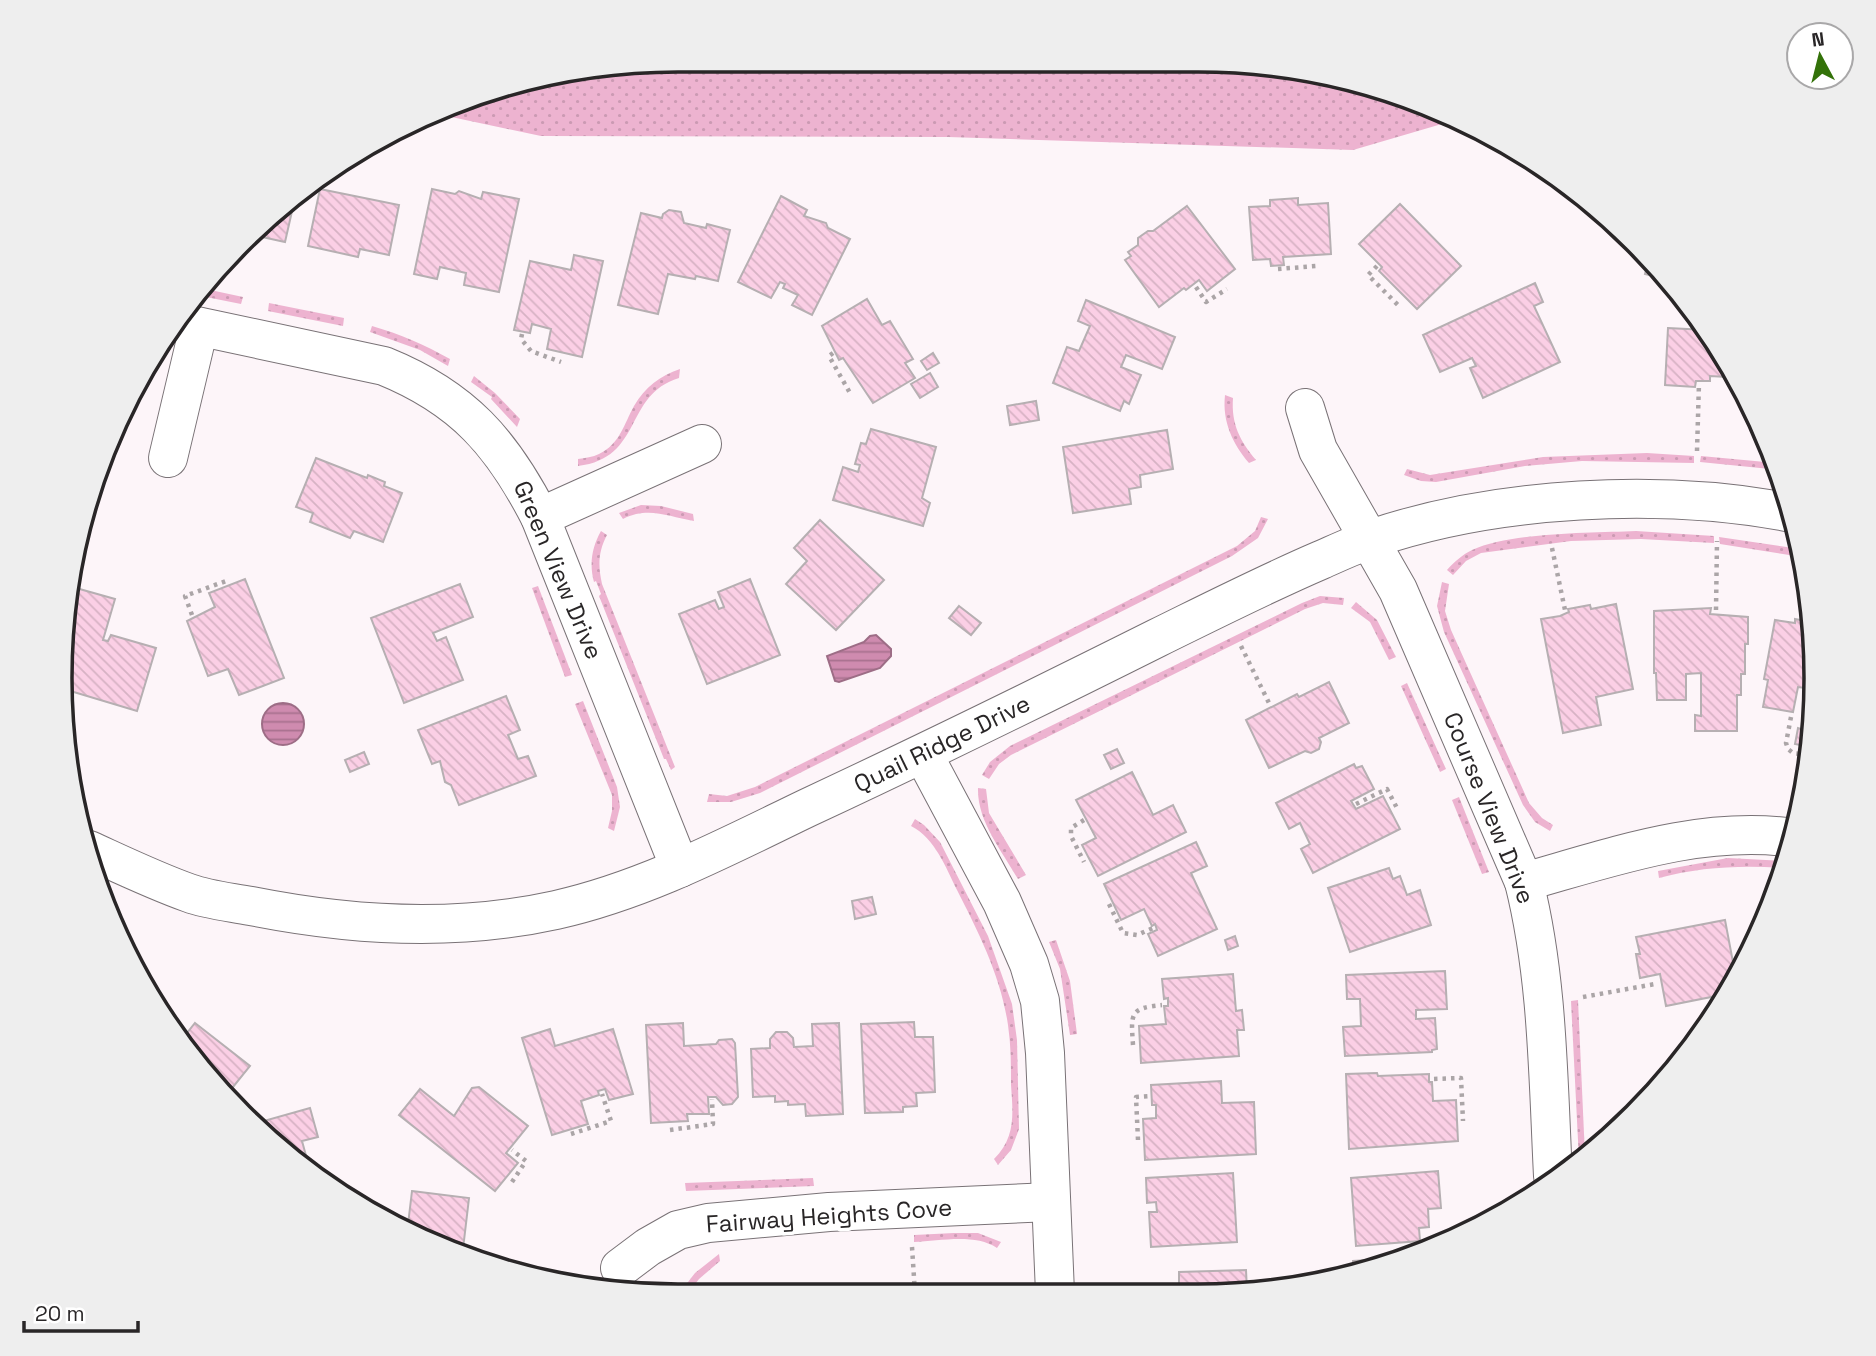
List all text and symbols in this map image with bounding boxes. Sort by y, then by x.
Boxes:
north arrow [1785,21,1855,91]
text: N [1810,26,1826,53]
street label: Green View Drive [507,476,610,664]
street label: Quail Ridge Drive [849,687,1035,800]
street label: Course View Drive [1437,707,1542,908]
street label: Fairway Heights Cove [705,1191,953,1240]
scale bar [24,1290,138,1334]
text: 20 m [35,1300,85,1327]

